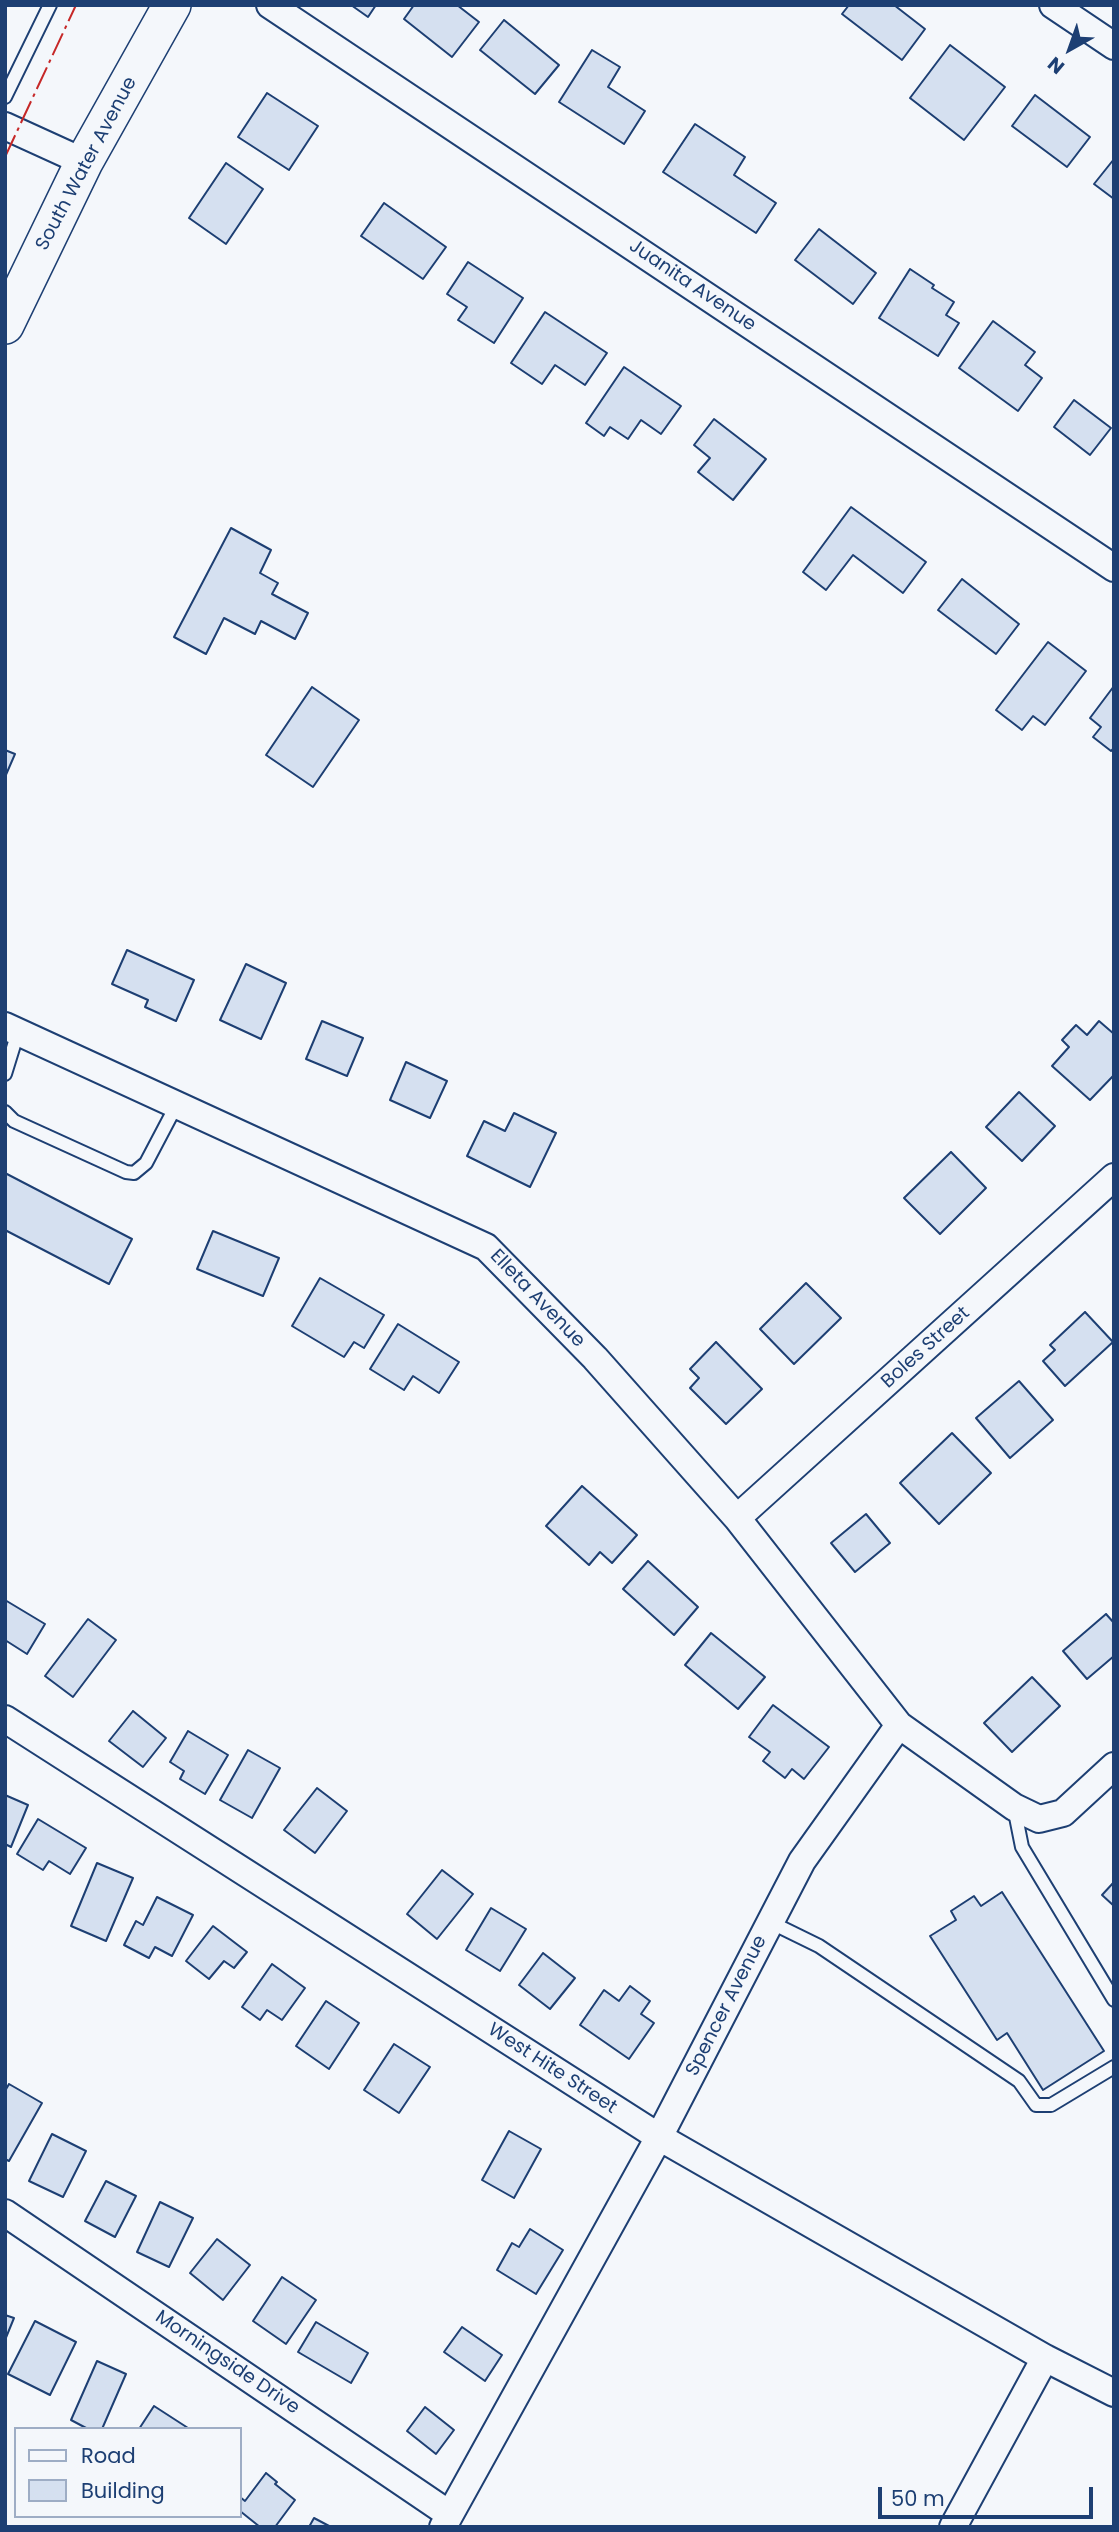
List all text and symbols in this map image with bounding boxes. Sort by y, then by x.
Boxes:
north arrow [1035,14,1105,84]
text: N [1042,51,1070,80]
street label: South Water Avenue [32,73,142,255]
street label: Juanita Avenue [624,235,760,337]
street label: Elleta Avenue [485,1245,589,1353]
street label: Boles Street [877,1302,975,1394]
street label: Spencer Avenue [682,1932,772,2080]
street label: West Hite Street [483,2019,621,2119]
street label: Morningside Drive [150,2306,304,2420]
legend [14,2427,242,2518]
text: Road [81,2441,136,2470]
scale bar [881,2472,1096,2516]
text: Building [81,2476,165,2505]
text: 50 m [891,2484,945,2513]

